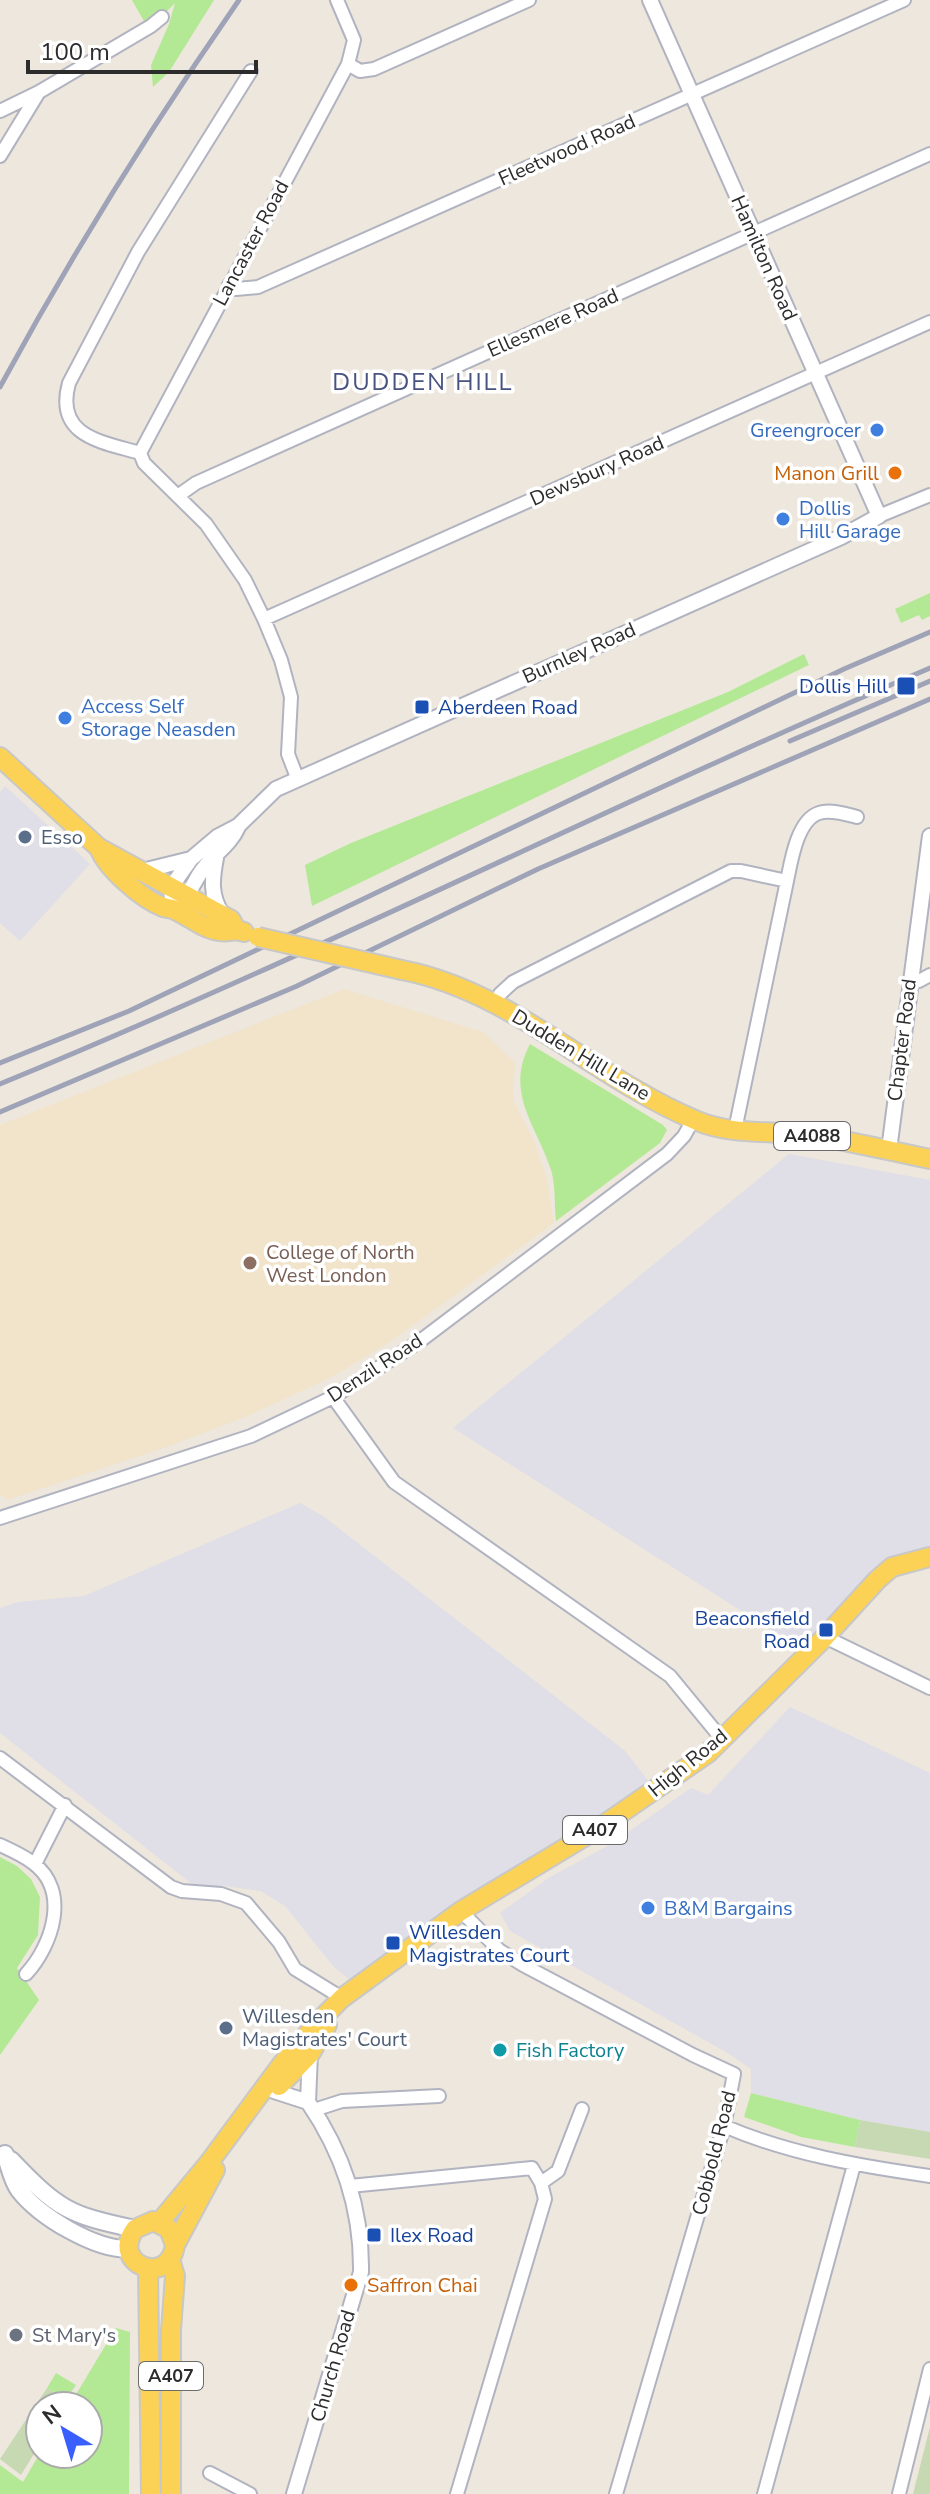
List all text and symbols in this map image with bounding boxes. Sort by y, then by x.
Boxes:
scale bar [28,24,256,74]
text: 100 m [40,36,110,68]
street label: Fleetwood Road [494,108,640,192]
street label: Lancaster Road [207,176,295,310]
street label: Hamilton Road [724,191,804,325]
street label: Ellesmere Road [483,282,623,364]
district label: DUDDEN HILL [332,366,514,398]
place label: Greengrocer [750,417,861,444]
marker: Greengrocer [868,421,886,439]
street label: Dewsbury Road [526,429,668,513]
place label: Manon Grill [774,460,879,487]
marker: Manon Grill [886,464,904,482]
place label: Dollis Hill Garage [799,495,901,545]
marker: Dollis Hill Garage [774,510,792,528]
street label: Burnley Road [518,616,640,690]
place label: Dollis Hill [799,673,888,700]
marker: Dollis Hill [895,675,917,697]
place label: Access Self Storage Neasden [81,693,236,743]
place label: Aberdeen Road [438,694,578,721]
marker: Aberdeen Road [413,698,431,716]
marker: Access Self Storage Neasden [56,709,74,727]
place label: Esso [41,824,83,851]
marker: Esso [16,828,34,846]
street label: Chapter Road [881,977,923,1103]
street label: Dudden Hill Lane [507,1003,655,1107]
road number: A4088 [774,1122,850,1150]
place label: College of North West London [266,1239,415,1289]
marker: College of North West London [241,1254,259,1272]
street label: Denzil Road [322,1327,428,1409]
place label: Beaconsfield Road [695,1605,810,1655]
marker: Beaconsfield Road [817,1621,835,1639]
street label: High Road [643,1723,733,1803]
road number: A407 [563,1816,627,1844]
place label: B&M Bargains [664,1895,793,1922]
marker: B&M Bargains [639,1899,657,1917]
place label: Willesden Magistrates Court [409,1919,570,1969]
marker: Willesden Magistrates Court [384,1934,402,1952]
place label: Willesden Magistrates' Court [242,2003,408,2053]
marker: Willesden Magistrates' Court [217,2019,235,2037]
place label: Fish Factory [516,2037,625,2064]
marker: Fish Factory [491,2041,509,2059]
street label: Cobbold Road [685,2088,743,2218]
place label: Ilex Road [390,2222,474,2249]
marker: Ilex Road [365,2226,383,2244]
place label: Saffron Chai [367,2272,478,2299]
marker: Saffron Chai [342,2276,360,2294]
street label: Church Road [304,2307,362,2425]
place label: St Mary's [32,2322,116,2349]
marker: St Mary's [7,2326,25,2344]
road number: A407 [139,2362,203,2390]
north arrow [24,2390,104,2470]
text: N [37,2398,68,2432]

